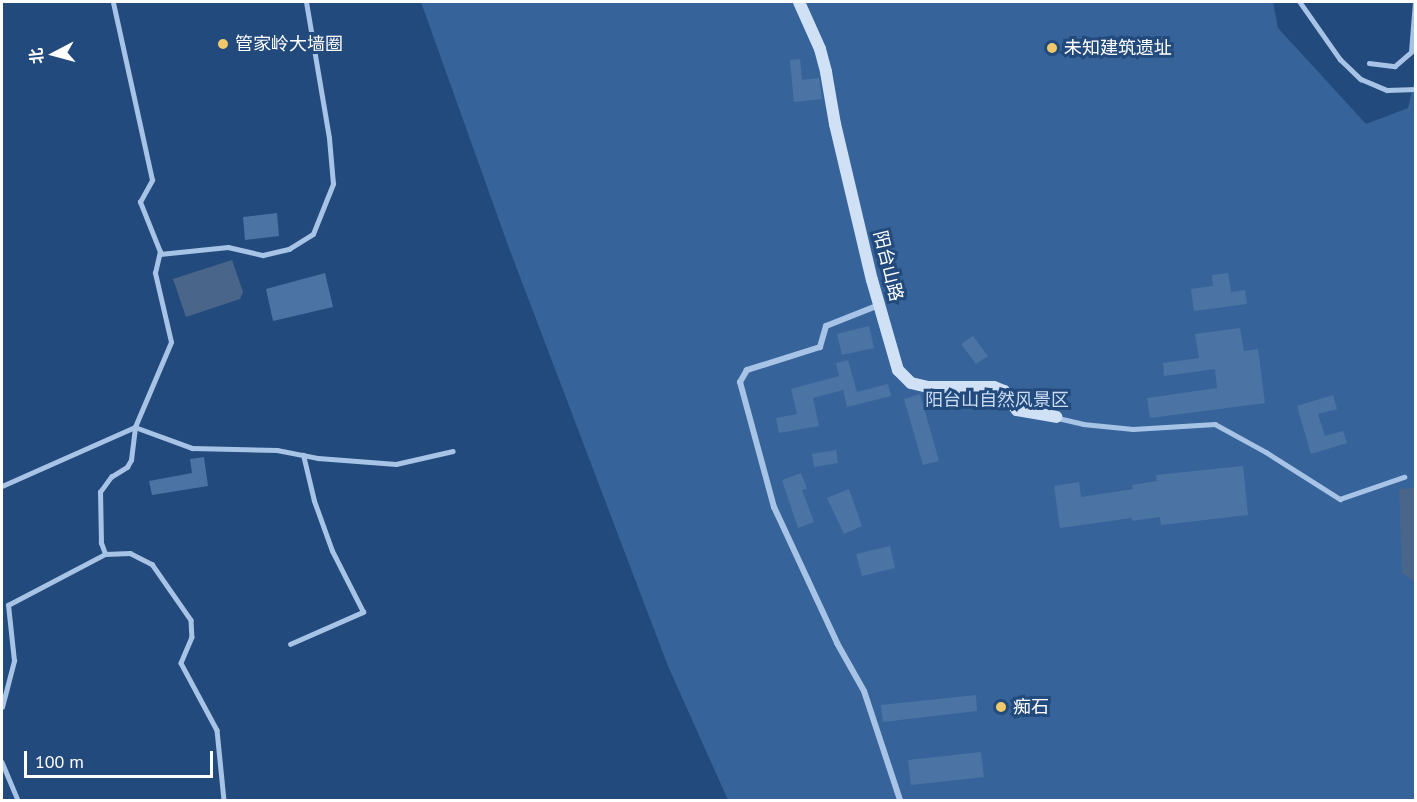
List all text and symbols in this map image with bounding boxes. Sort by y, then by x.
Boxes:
north arrow [24,24,84,84]
place label: 管家岭大墙圈 [235,33,343,55]
marker: 管家岭大墙圈 [216,37,230,51]
place label: 未知建筑遗址 [1064,37,1172,59]
marker: 未知建筑遗址 [1045,41,1059,55]
text: 北 [25,47,47,65]
street label: 阳台山路 [869,228,907,304]
park label: 阳台山自然风景区 [925,389,1069,411]
place label: 痴石 [1013,696,1049,718]
marker: 痴石 [994,700,1008,714]
scale bar [27,739,216,777]
text: 100 m [35,750,84,773]

